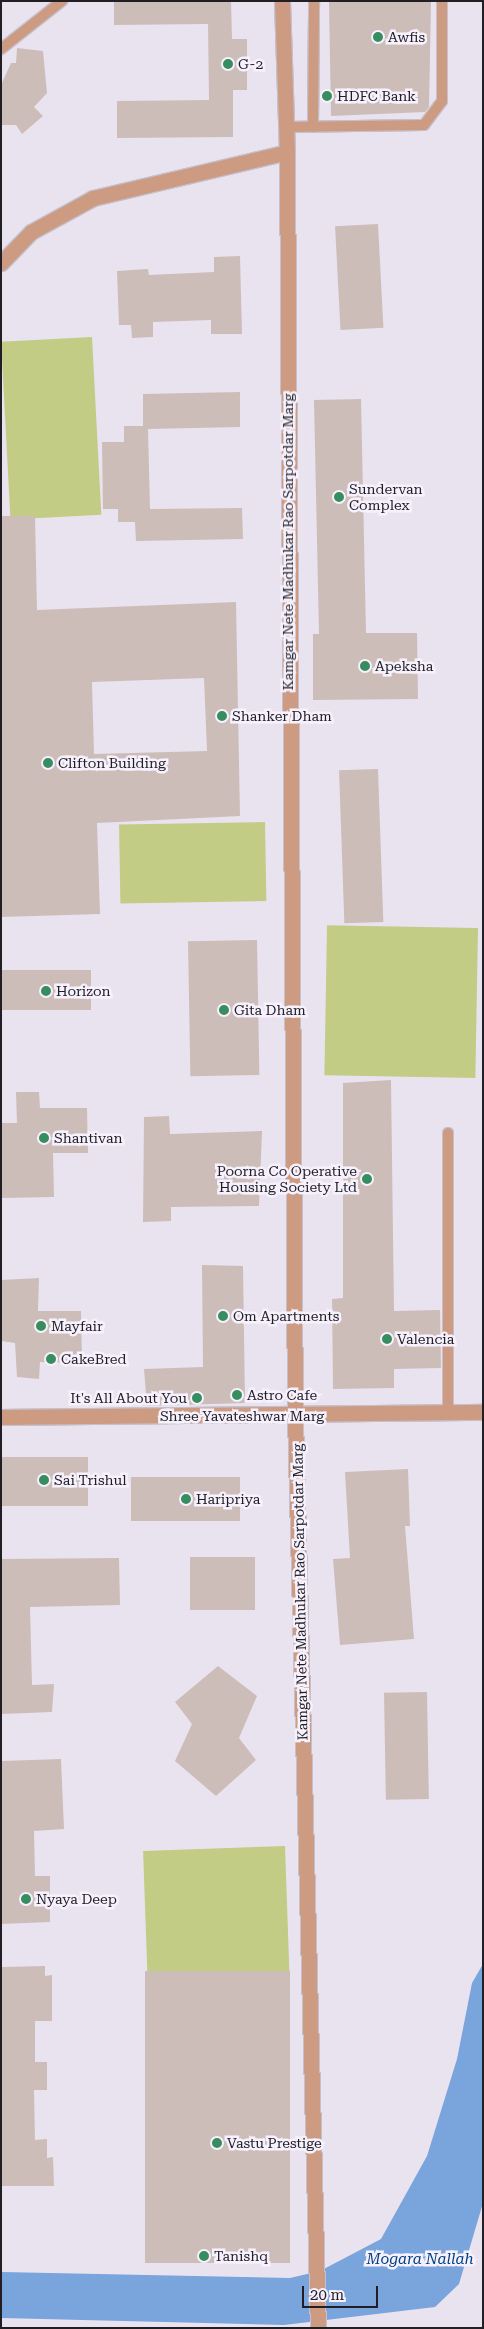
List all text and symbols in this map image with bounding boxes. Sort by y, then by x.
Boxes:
place label: Awfis [388,29,425,45]
marker: Awfis [372,31,384,43]
place label: G-2 [238,56,263,72]
marker: G-2 [222,58,234,70]
place label: HDFC Bank [337,88,416,104]
marker: HDFC Bank [321,90,333,102]
street label: Kamgar Nete Madhukar Rao Sarpotdar Marg [280,394,296,690]
place label: Sundervan Complex [349,481,423,514]
marker: Sundervan Complex [333,491,345,503]
place label: Apeksha [375,658,433,674]
marker: Apeksha [359,660,371,672]
place label: Shanker Dham [232,708,332,724]
marker: Shanker Dham [216,710,228,722]
place label: Clifton Building [58,755,166,771]
marker: Clifton Building [42,757,54,769]
place label: Horizon [56,983,111,999]
marker: Horizon [40,985,52,997]
place label: Gita Dham [234,1002,306,1018]
marker: Gita Dham [218,1004,230,1016]
place label: Shantivan [54,1130,123,1146]
marker: Shantivan [38,1132,50,1144]
place label: Poorna Co Operative Housing Society Ltd [217,1163,357,1196]
marker: Poorna Co Operative Housing Society Ltd [361,1173,373,1185]
place label: Om Apartments [233,1308,339,1324]
marker: Om Apartments [217,1310,229,1322]
place label: Mayfair [51,1318,103,1334]
marker: Mayfair [35,1320,47,1332]
place label: Valencia [397,1331,454,1347]
marker: Valencia [381,1333,393,1345]
place label: CakeBred [61,1351,126,1367]
marker: CakeBred [45,1353,57,1365]
place label: Astro Cafe [247,1387,317,1403]
marker: Astro Cafe [231,1389,243,1401]
place label: It's All About You [70,1390,187,1406]
marker: It's All About You [191,1392,203,1404]
street label: Shree Yavateshwar Marg [160,1408,324,1424]
street label: Kamgar Nete Madhukar Rao Sarpotdar Marg [289,1443,311,1741]
place label: Sai Trishul [54,1472,127,1488]
marker: Sai Trishul [38,1474,50,1486]
place label: Haripriya [196,1491,260,1507]
marker: Haripriya [180,1493,192,1505]
place label: Nyaya Deep [36,1891,117,1907]
marker: Nyaya Deep [20,1893,32,1905]
place label: Vastu Prestige [227,2135,322,2151]
marker: Vastu Prestige [211,2137,223,2149]
place label: Tanishq [214,2248,268,2264]
marker: Tanishq [198,2250,210,2262]
water label: Mogara Nallah [367,2251,473,2269]
scale bar [304,2276,380,2308]
text: 20 m [310,2286,344,2304]

